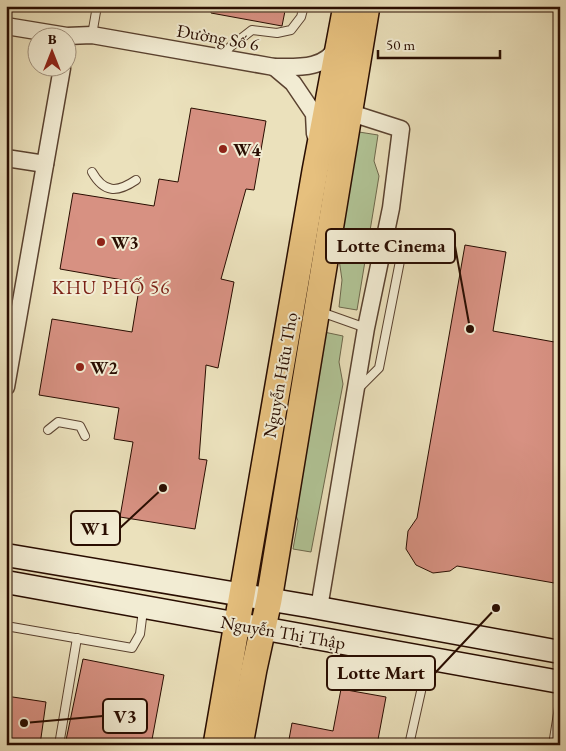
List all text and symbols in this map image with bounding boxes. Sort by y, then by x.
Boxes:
street label: Đường Số 6 [175,18,261,56]
north arrow [28,28,78,78]
scale bar [378,28,501,60]
text: B [48,30,57,48]
text: 50 m [386,35,415,54]
place label: W4 [233,138,261,161]
marker: W4 [217,143,229,155]
callout: Lotte Cinema [326,229,455,263]
place label: W3 [111,231,139,254]
text: Lotte Cinema [337,233,446,258]
marker: W3 [95,236,107,248]
district label: KHU PHỐ 56 [52,275,170,300]
street label: Nguyễn Hữu Thọ [258,310,302,440]
place label: W2 [90,356,118,379]
marker: W2 [74,361,86,373]
callout: W1 [71,511,120,545]
text: W1 [80,516,110,541]
street label: Nguyễn Thị Thập [219,610,347,654]
callout: Lotte Mart [327,656,435,690]
text: Lotte Mart [337,660,425,685]
callout: V3 [103,699,147,733]
text: V3 [113,704,137,729]

